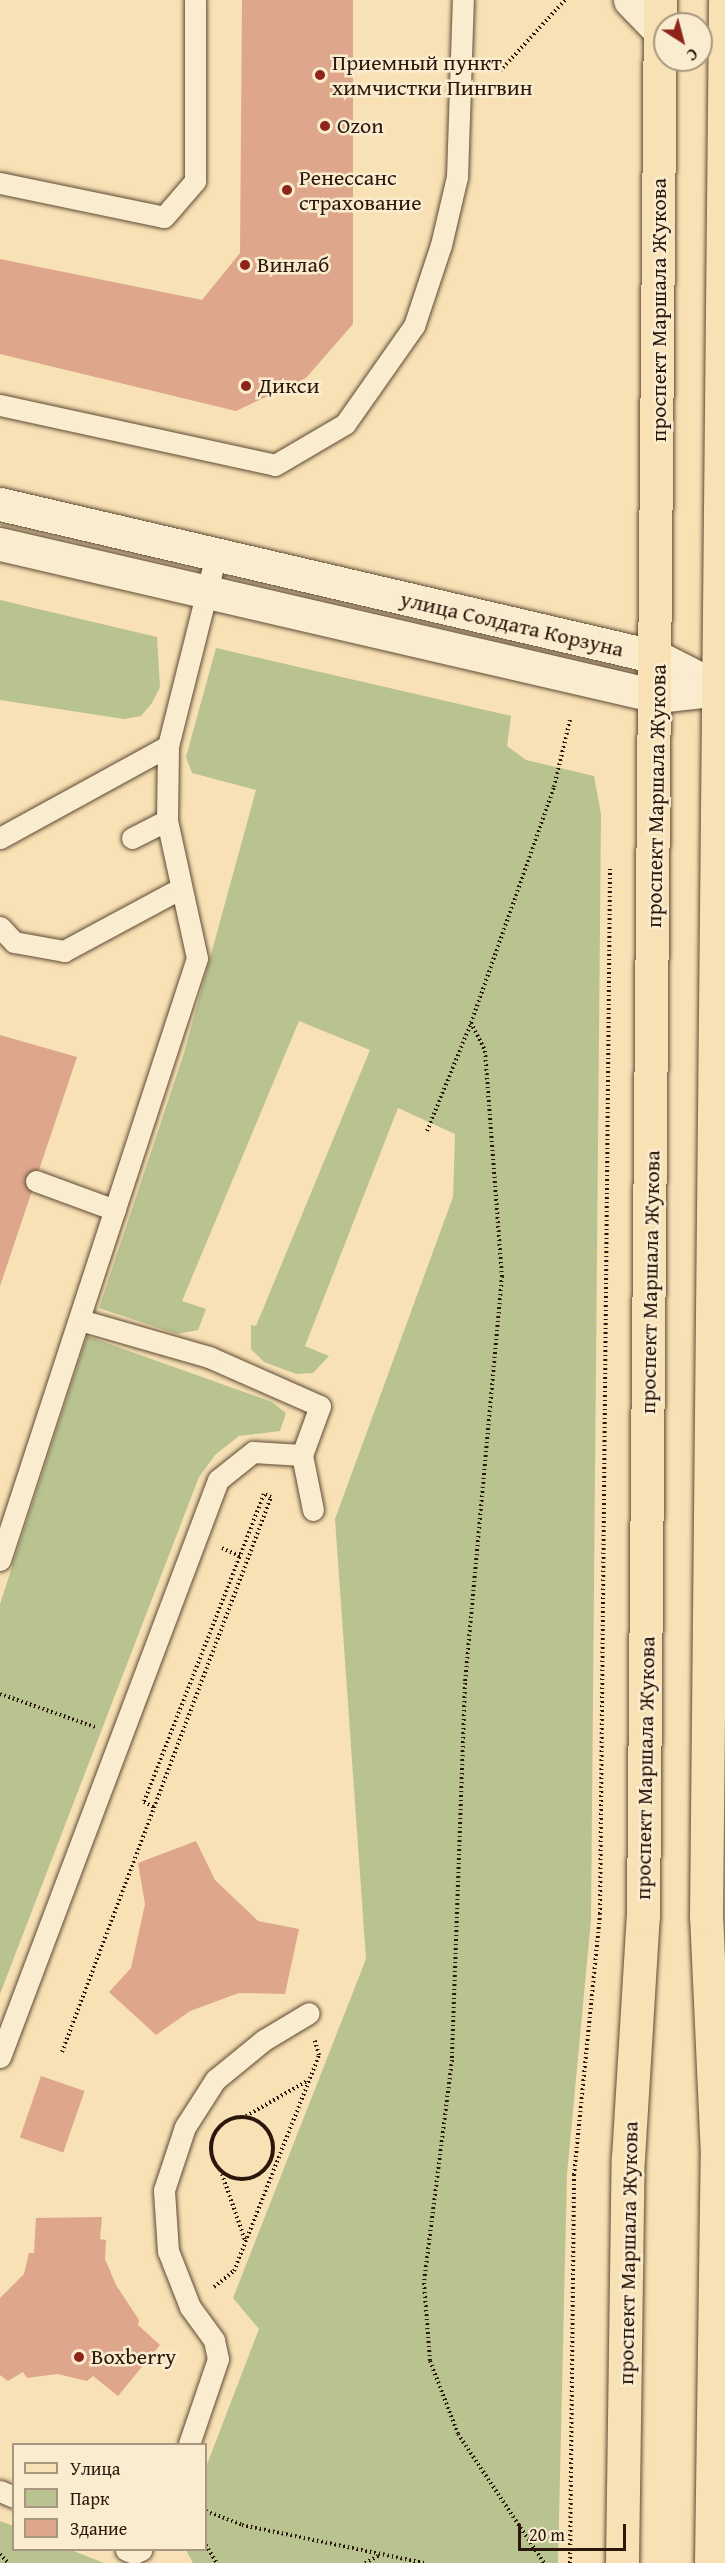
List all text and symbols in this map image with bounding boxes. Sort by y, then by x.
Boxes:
north arrow [653,12,713,72]
text: С [682,43,703,67]
place label: Приемный пункт химчистки Пингвин [332,49,533,100]
marker: Приемный пункт химчистки Пингвин [313,68,327,82]
place label: Ozon [337,113,384,139]
marker: Ozon [318,119,332,133]
place label: Ренессанс страхование [299,164,422,216]
street label: проспект Маршала Жукова [646,178,672,442]
marker: Ренессанс страхование [280,183,294,197]
place label: Винлаб [257,252,329,278]
marker: Винлаб [238,258,252,272]
place label: Дикси [258,373,319,399]
marker: Дикси [239,379,253,393]
street label: улица Солдата Корзуна [398,585,626,663]
street label: проспект Маршала Жукова [640,664,672,928]
street label: проспект Маршала Жукова [634,1150,666,1414]
street label: проспект Маршала Жукова [629,1636,661,1900]
street label: проспект Маршала Жукова [612,2121,644,2385]
place label: Boxberry [91,2344,176,2370]
marker: Boxberry [72,2350,86,2364]
legend [12,2443,207,2551]
text: Улица [70,2455,120,2482]
text: Парк [70,2485,109,2512]
scale bar [521,2512,629,2550]
text: Здание [70,2515,127,2542]
text: 20 m [529,2521,565,2548]

